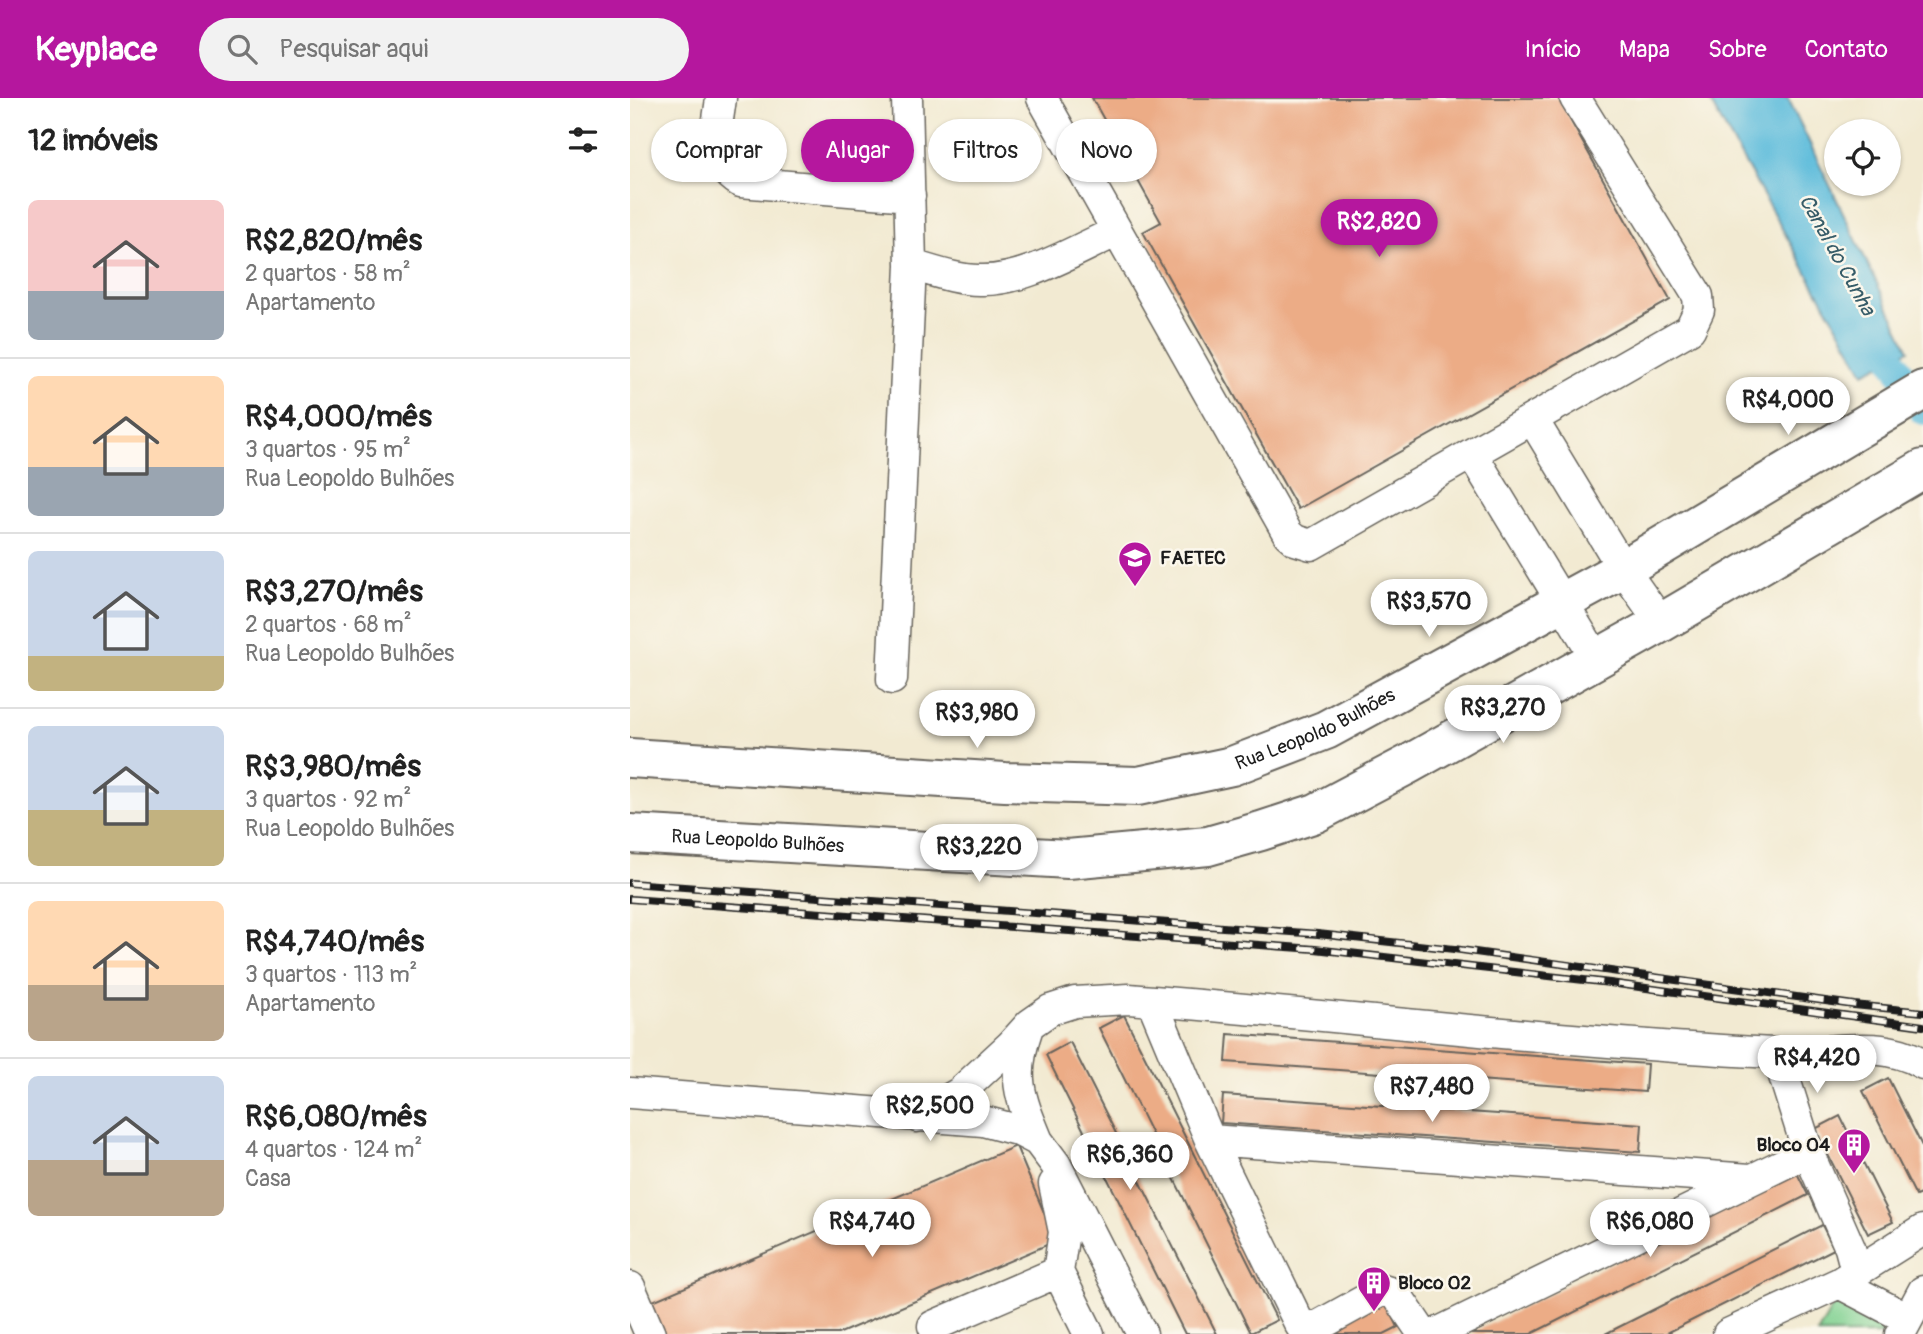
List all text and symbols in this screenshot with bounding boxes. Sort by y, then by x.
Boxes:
search box [199,18,689,81]
text: Keyplace [35,29,157,70]
icon: search [223,30,261,68]
text: Pesquisar aqui [279,33,428,65]
text: Início [1525,35,1581,64]
text: Mapa [1619,35,1670,64]
text: Sobre [1708,35,1767,64]
text: Contato [1805,35,1888,64]
chip: Comprar [651,119,787,182]
chip: Alugar [801,119,914,182]
chip: Filtros [928,119,1042,182]
chip: Novo [1056,119,1157,182]
map controls [1824,119,1901,196]
button: locate [1824,119,1901,196]
icon: filters [564,121,602,159]
text: 12 imóveis [28,122,158,159]
water label: Canal do Cunha [1793,190,1882,321]
pin: R$2,820 [1314,200,1444,259]
text: R$2,820 [1337,207,1421,236]
text: R$2,820/mês [245,222,422,259]
icon: home [84,228,168,312]
text: 2 quartos · 58 m² [245,259,411,288]
text: Apartamento [245,288,375,317]
pin: R$4,000 [1723,378,1853,437]
text: R$4,000 [1742,385,1834,414]
text: R$4,000/mês [245,398,432,435]
icon: home [84,404,168,488]
text: 3 quartos · 95 m² [245,435,411,464]
text: Rua Leopoldo Bulhões [245,464,454,493]
school or university icon: FAETEC [1116,539,1154,588]
place label: FAETEC [1160,546,1226,570]
text: R$3,270/mês [245,573,423,610]
icon: home [84,579,168,663]
pin: R$3,570 [1364,580,1494,639]
text: R$3,570 [1387,587,1471,616]
text: 2 quartos · 68 m² [245,610,412,639]
text: Rua Leopoldo Bulhões [245,639,454,668]
street label: Rua Leopoldo Bulhões [1232,683,1400,776]
pin: R$3,270 [1438,686,1568,745]
pin: R$3,980 [912,690,1042,750]
text: R$3,270 [1460,693,1546,722]
text: R$3,980 [935,698,1019,727]
text: R$3,980/mês [245,748,421,785]
icon: home [84,754,168,838]
text: 3 quartos · 92 m² [245,785,411,814]
text: Rua Leopoldo Bulhões [245,814,454,843]
street label: Rua Leopoldo Bulhões [671,824,845,858]
pin: R$3,220 [914,824,1044,884]
text: R$3,220 [936,832,1022,861]
text: R$4,740/mês [245,923,424,960]
icon: home [84,929,168,1013]
text: 3 quartos · 113 m² [245,960,417,989]
text: Apartamento [245,989,375,1018]
pin: R$4,420 [1752,1035,1882,1095]
text: R$4,420 [1774,1043,1860,1072]
pin: R$7,480 [1367,1065,1497,1124]
text: R$7,480 [1390,1072,1474,1101]
pin: R$2,500 [865,1084,995,1143]
text: R$2,500 [886,1091,974,1120]
text: R$6,080/mês [245,1098,427,1135]
icon: home [84,1104,168,1188]
building icon: Bloco 04 [1835,1126,1873,1175]
pin: R$6,360 [1065,1132,1195,1192]
place label: Bloco 04 [1757,1133,1830,1157]
text: 4 quartos · 124 m² [245,1135,422,1164]
text: R$6,360 [1087,1140,1173,1169]
text: Casa [245,1164,291,1193]
pin: R$4,740 [807,1200,937,1259]
pin: R$6,080 [1585,1200,1715,1259]
text: R$4,740 [829,1207,915,1236]
text: R$6,080 [1606,1207,1694,1236]
building icon: Bloco 02 [1355,1264,1393,1313]
place label: Bloco 02 [1398,1271,1471,1295]

